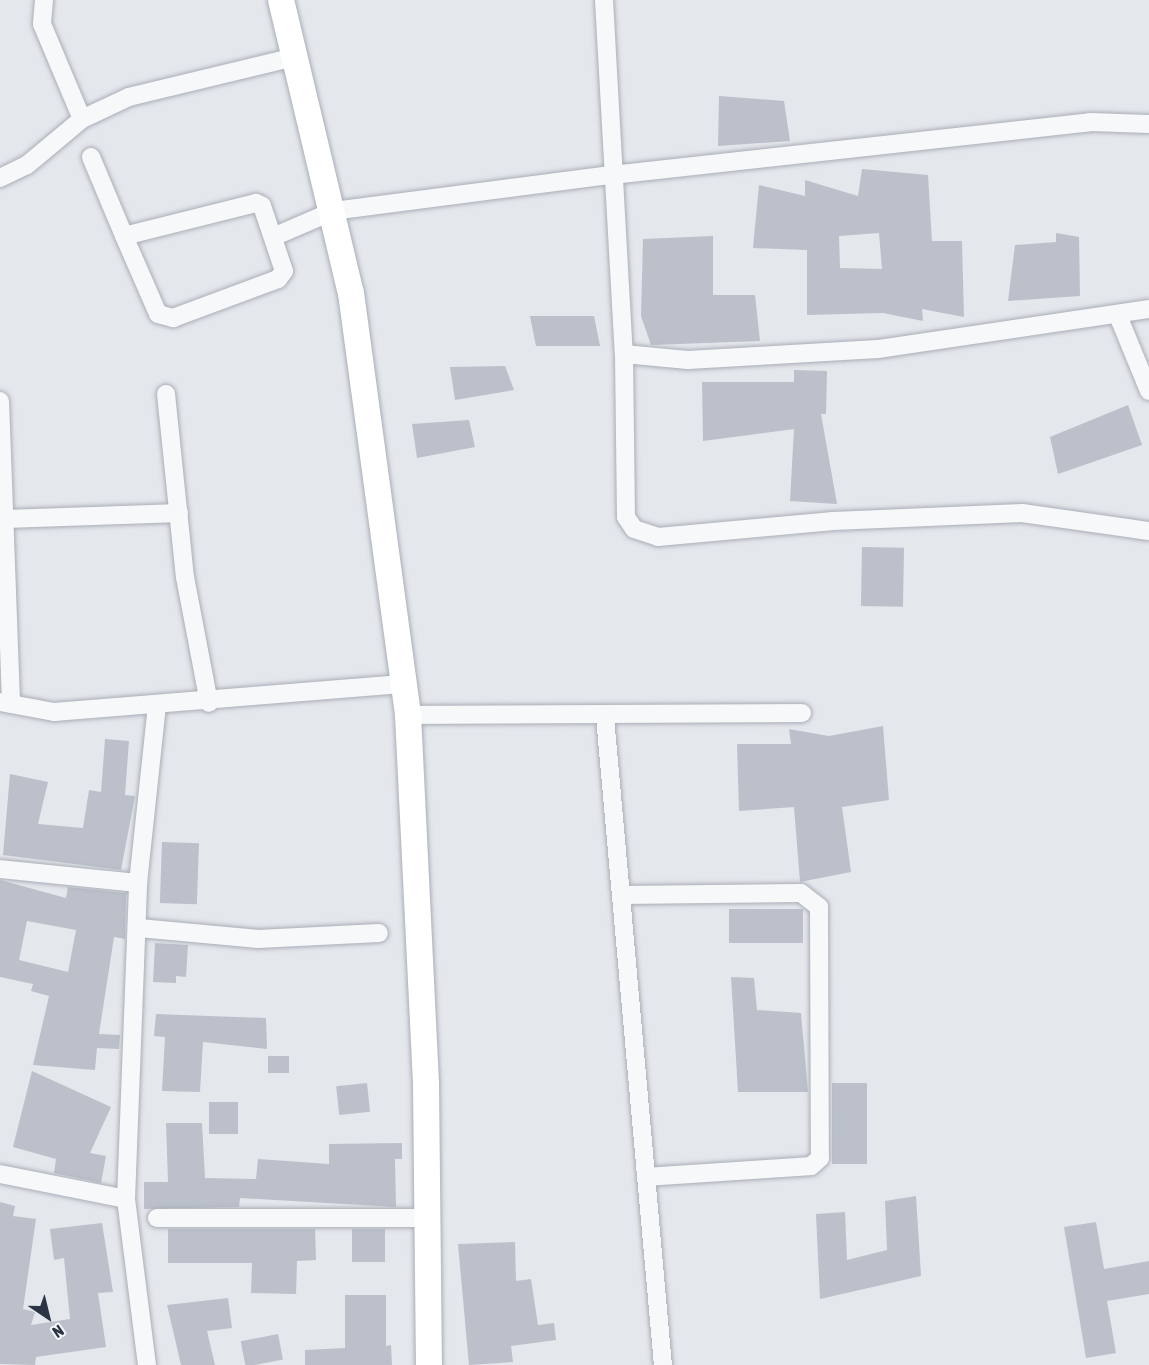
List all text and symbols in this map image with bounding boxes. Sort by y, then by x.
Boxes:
north arrow [18,1287,78,1347]
text: N [49,1322,67,1342]

